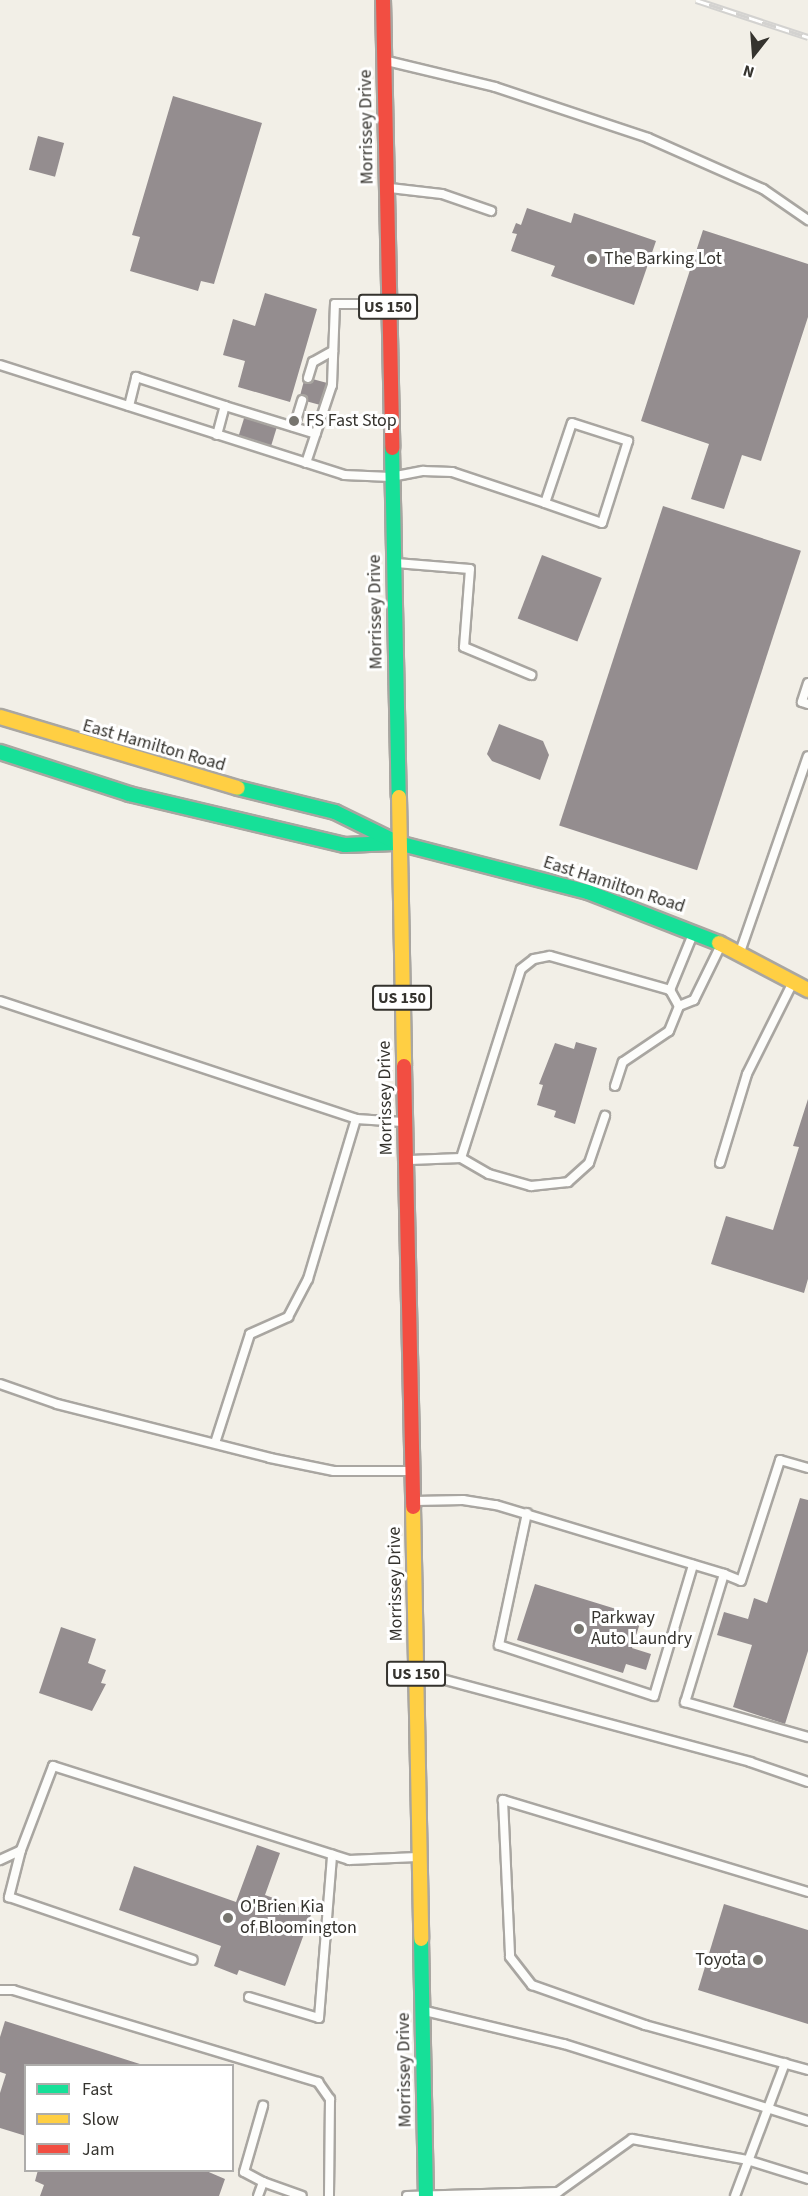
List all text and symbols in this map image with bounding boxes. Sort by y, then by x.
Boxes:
north arrow [724,24,784,84]
text: N [740,59,757,83]
street label: Morrissey Drive [355,69,379,185]
place label: The Barking Lot [604,248,722,270]
marker: The Barking Lot [585,252,599,266]
road number: US 150 [358,294,418,320]
place label: FS Fast Stop [306,410,397,432]
marker: FS Fast Stop [287,414,301,428]
street label: Morrissey Drive [364,554,388,670]
street label: East Hamilton Road [80,715,228,777]
street label: East Hamilton Road [540,852,688,918]
road number: US 150 [372,985,432,1011]
street label: Morrissey Drive [374,1040,398,1156]
street label: Morrissey Drive [384,1526,408,1642]
place label: Parkway Auto Laundry [591,1608,692,1650]
marker: Parkway Auto Laundry [572,1622,586,1636]
road number: US 150 [386,1661,446,1687]
place label: O'Brien Kia of Bloomington [240,1897,357,1940]
marker: O'Brien Kia of Bloomington [221,1911,235,1925]
place label: Toyota [695,1949,746,1971]
marker: Toyota [751,1953,765,1967]
street label: Morrissey Drive [393,2012,417,2128]
legend [24,2064,234,2172]
text: Fast [82,2077,113,2102]
text: Slow [82,2107,119,2132]
text: Jam [82,2137,115,2162]

